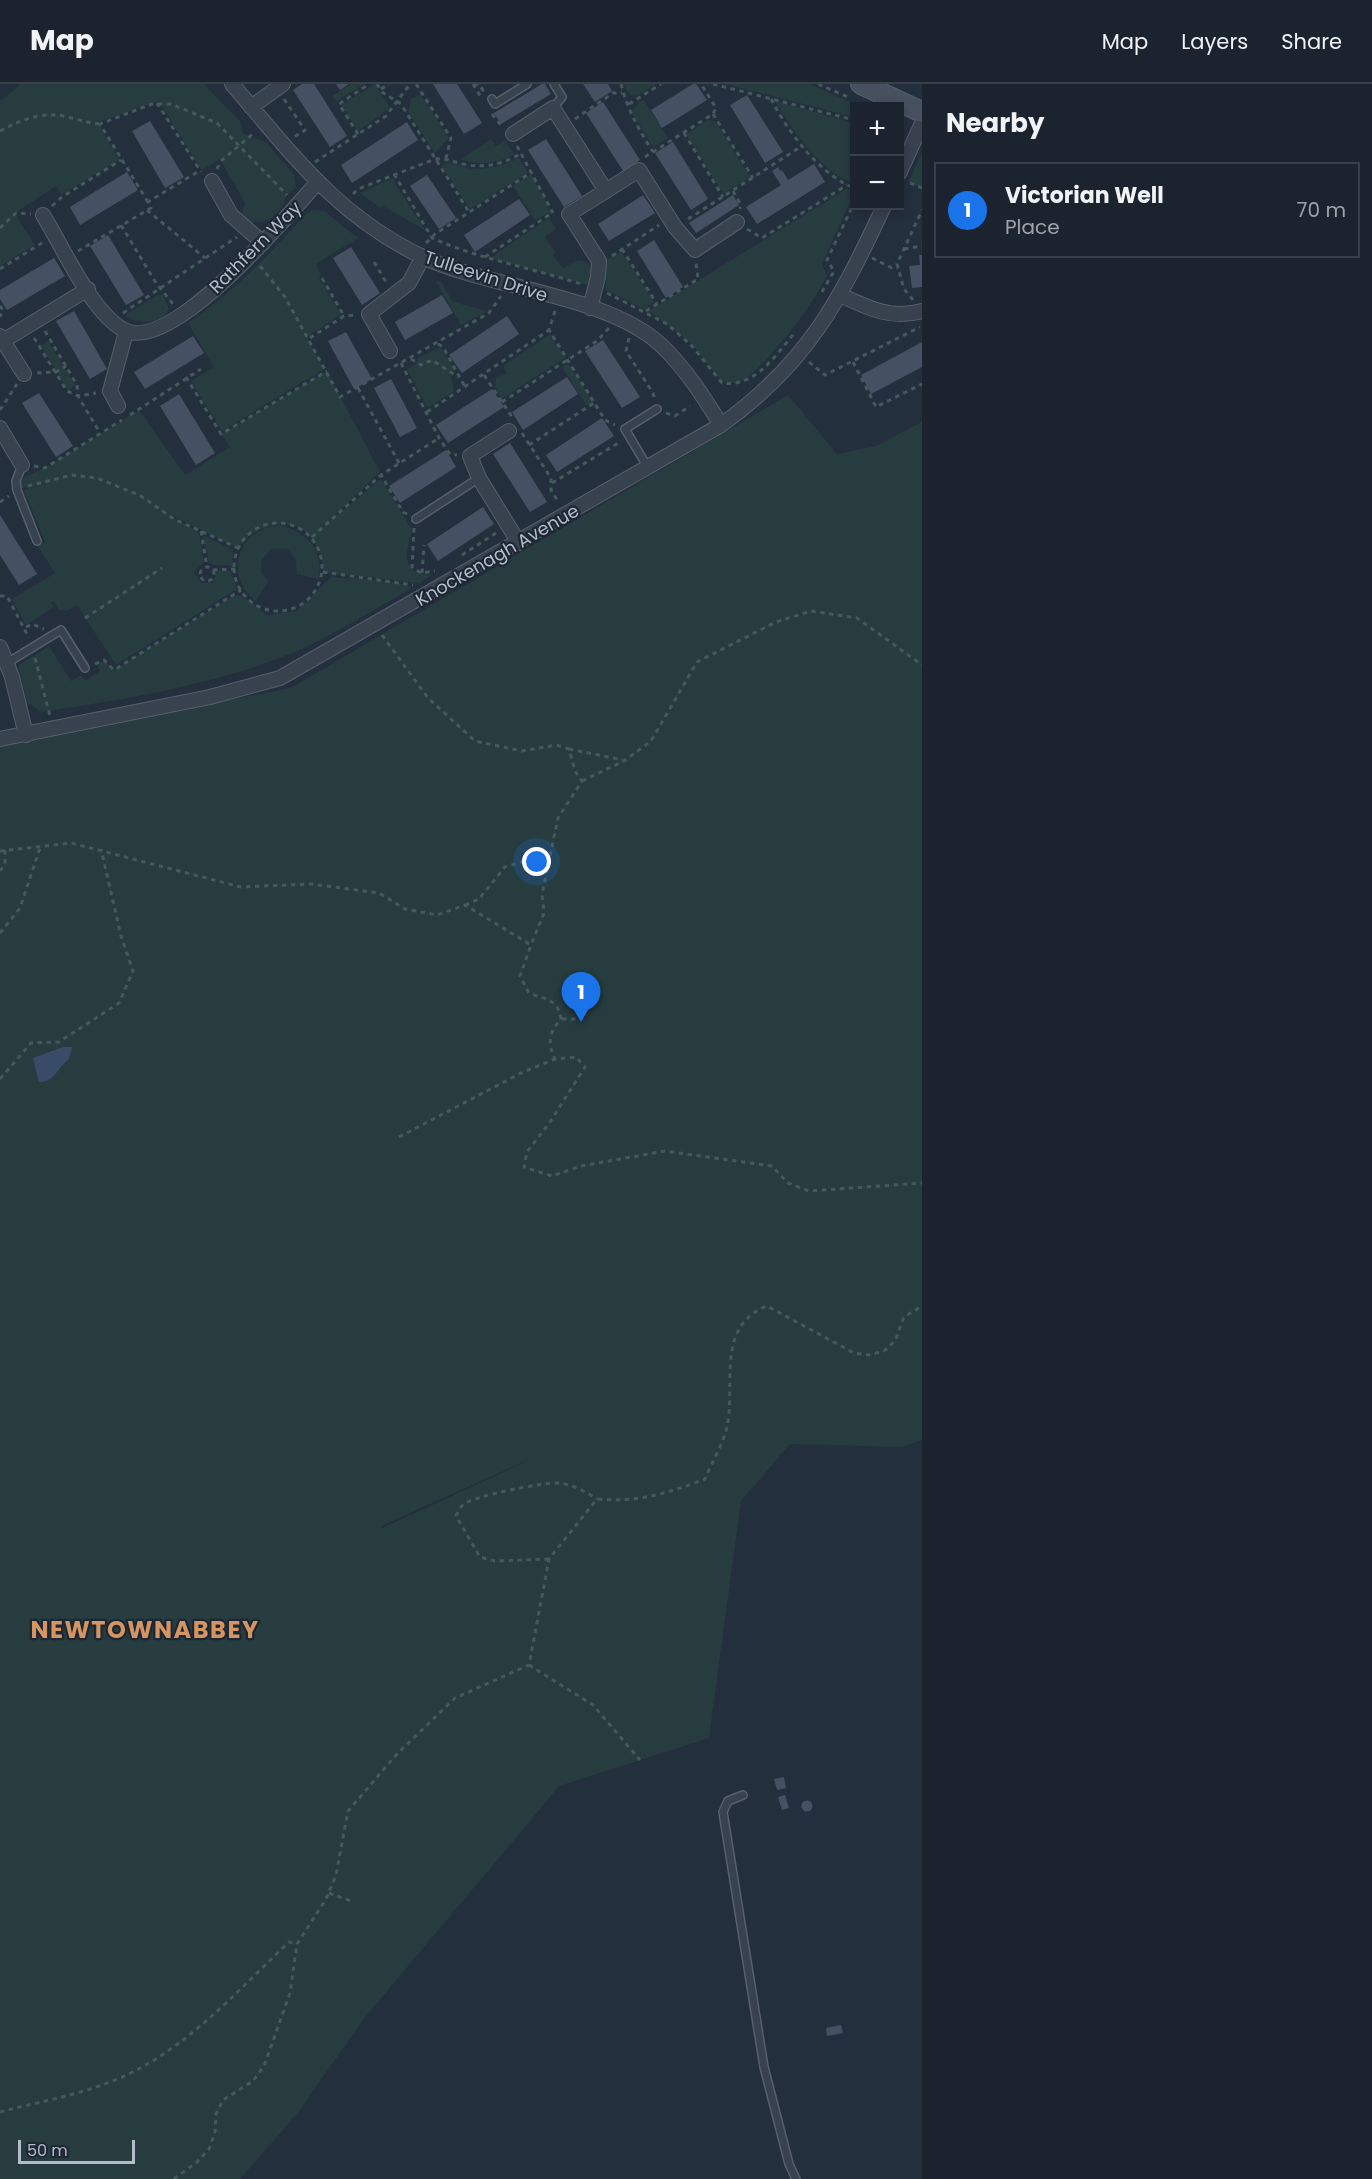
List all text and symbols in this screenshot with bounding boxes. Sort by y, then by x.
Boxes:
text: Map [30,21,94,60]
text: Map [1102,27,1148,56]
text: Layers [1181,27,1248,56]
text: Share [1281,27,1342,56]
map controls [850,102,904,210]
button: + [850,102,904,156]
text: Nearby [946,105,1044,141]
button: − [850,156,904,210]
text: Victorian Well [1005,180,1164,211]
street label: Rathfern Way [203,195,307,299]
text: 1 [964,196,971,224]
text: 70 m [1297,196,1346,224]
text: Place [1005,213,1060,241]
street label: Tulleevin Drive [421,244,551,308]
street label: Knockenagh Avenue [411,498,583,612]
your location [522,847,551,876]
pin: 1 [562,972,600,1022]
district label: NEWTOWNABBEY [30,1613,260,1646]
scale bar [18,2137,135,2164]
text: 50 m [27,2139,68,2162]

